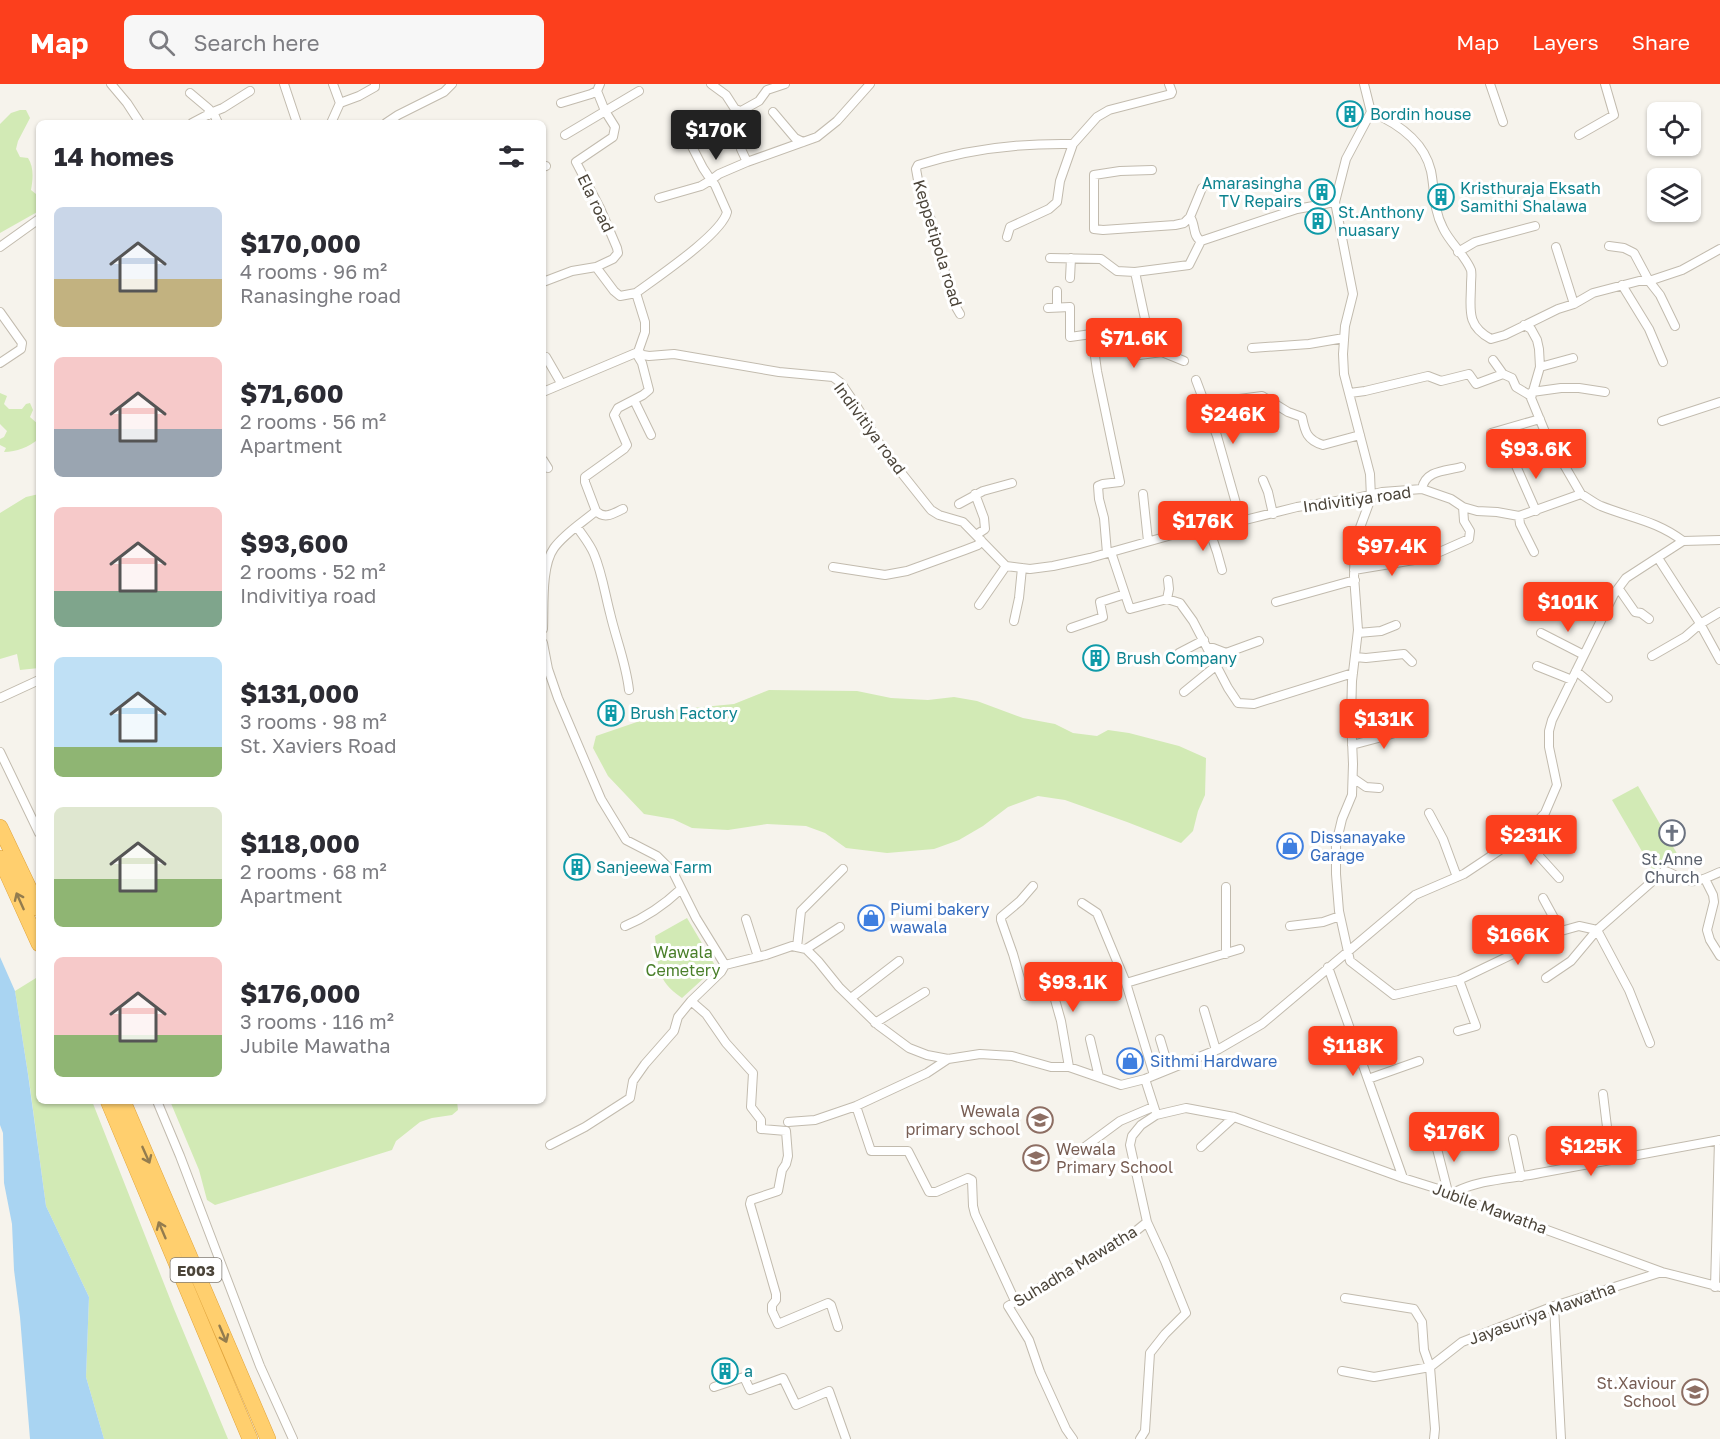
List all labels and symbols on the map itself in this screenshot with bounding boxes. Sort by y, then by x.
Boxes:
building icon: Bordin house [1335,99,1365,129]
place label: Bordin house [1370,104,1471,124]
pin: $170K [674,110,758,161]
street label: Ela road [573,171,619,235]
place label: Amarasingha TV Repairs [1202,173,1302,211]
street label: Keppetipola road [909,177,967,309]
building icon: Amarasingha TV Repairs [1307,177,1337,207]
place label: Kristhuraja Eksath Samithi Shalawa [1460,178,1601,216]
building icon: Kristhuraja Eksath Samithi Shalawa [1426,182,1456,212]
place label: St.Anthony nuasary [1338,202,1425,240]
building icon: St.Anthony nuasary [1303,206,1333,236]
pin: $71.6K [1085,318,1183,369]
street label: Indivitiya road [830,378,910,478]
pin: $246K [1191,394,1275,445]
pin: $93.6K [1487,429,1585,480]
street label: Indivitiya road [1302,482,1412,516]
pin: $176K [1161,501,1245,552]
pin: $97.4K [1343,526,1441,577]
pin: $101K [1526,582,1610,633]
building icon: Brush Company [1081,643,1111,673]
place label: Brush Company [1116,648,1237,668]
building icon: Brush Factory [596,698,626,728]
pin: $131K [1342,699,1426,750]
place label: Brush Factory [630,703,738,723]
pin: $231K [1489,815,1573,866]
church icon: St.Anne Church [1657,818,1687,848]
place label: Dissanayake Garage [1310,827,1406,865]
shop icon: Dissanayake Garage [1275,831,1305,861]
place label: St.Anne Church [1641,849,1703,887]
building icon: Sanjeewa Farm [562,852,592,882]
place label: Sanjeewa Farm [596,857,712,877]
one-way arrow [14,892,25,911]
place label: Piumi bakery wawala [890,899,989,937]
shop icon: Piumi bakery wawala [856,903,886,933]
pin: $166K [1476,915,1560,966]
park label: Wawala Cemetery [646,942,721,980]
pin: $93.1K [1024,962,1122,1013]
pin: $118K [1311,1026,1395,1077]
shop icon: Sithmi Hardware [1115,1046,1145,1076]
place label: Sithmi Hardware [1150,1051,1277,1071]
place label: Wewala primary school [905,1101,1020,1139]
school or university icon: Wewala primary school [1025,1105,1055,1135]
pin: $176K [1412,1112,1496,1163]
pin: $125K [1549,1126,1633,1177]
place label: Wewala Primary School [1056,1139,1173,1177]
school or university icon: Wewala Primary School [1021,1143,1051,1173]
one-way arrow [141,1145,152,1163]
street label: Jubile Mawatha [1430,1178,1550,1238]
one-way arrow [156,1221,167,1240]
street label: Suhadha Mawatha [1009,1221,1141,1311]
road number: E003 [170,1258,222,1282]
street label: Jayasuriya Mawatha [1466,1277,1618,1349]
one-way arrow [218,1324,229,1342]
building icon: a [710,1356,740,1386]
place label: a [744,1361,753,1381]
place label: St.Xaviour School [1597,1373,1676,1411]
school or university icon: St.Xaviour School [1680,1377,1710,1407]

